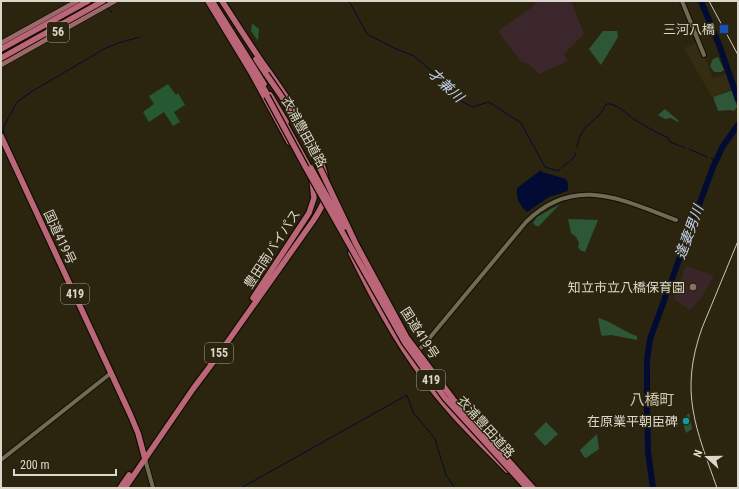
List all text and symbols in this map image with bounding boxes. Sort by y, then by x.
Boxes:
road number: 56 [47,22,69,42]
place label: 三河八橋 [663,22,715,37]
marker: 三河八橋 [718,23,730,35]
water label: 才兼川 [425,65,468,107]
street label: 衣浦豊田道路 [279,94,329,170]
water label: 逢妻男川 [672,201,707,261]
street label: 国道419号 [41,207,79,267]
street label: 豊田南バイパス [241,207,303,291]
place label: 知立市立八橋保育園 [568,280,685,295]
marker: 知立市立八橋保育園 [688,282,698,292]
road number: 419 [61,284,89,304]
street label: 国道419号 [398,304,442,362]
road number: 155 [205,343,233,363]
road number: 419 [417,370,445,390]
district label: 八橋町 [629,391,675,409]
street label: 衣浦豊田道路 [454,393,518,461]
place label: 在原業平朝臣碑 [587,414,678,429]
marker: 在原業平朝臣碑 [681,416,691,426]
north arrow [687,437,727,477]
text: N [691,448,705,459]
scale bar [14,451,116,477]
text: 200 m [20,458,50,472]

